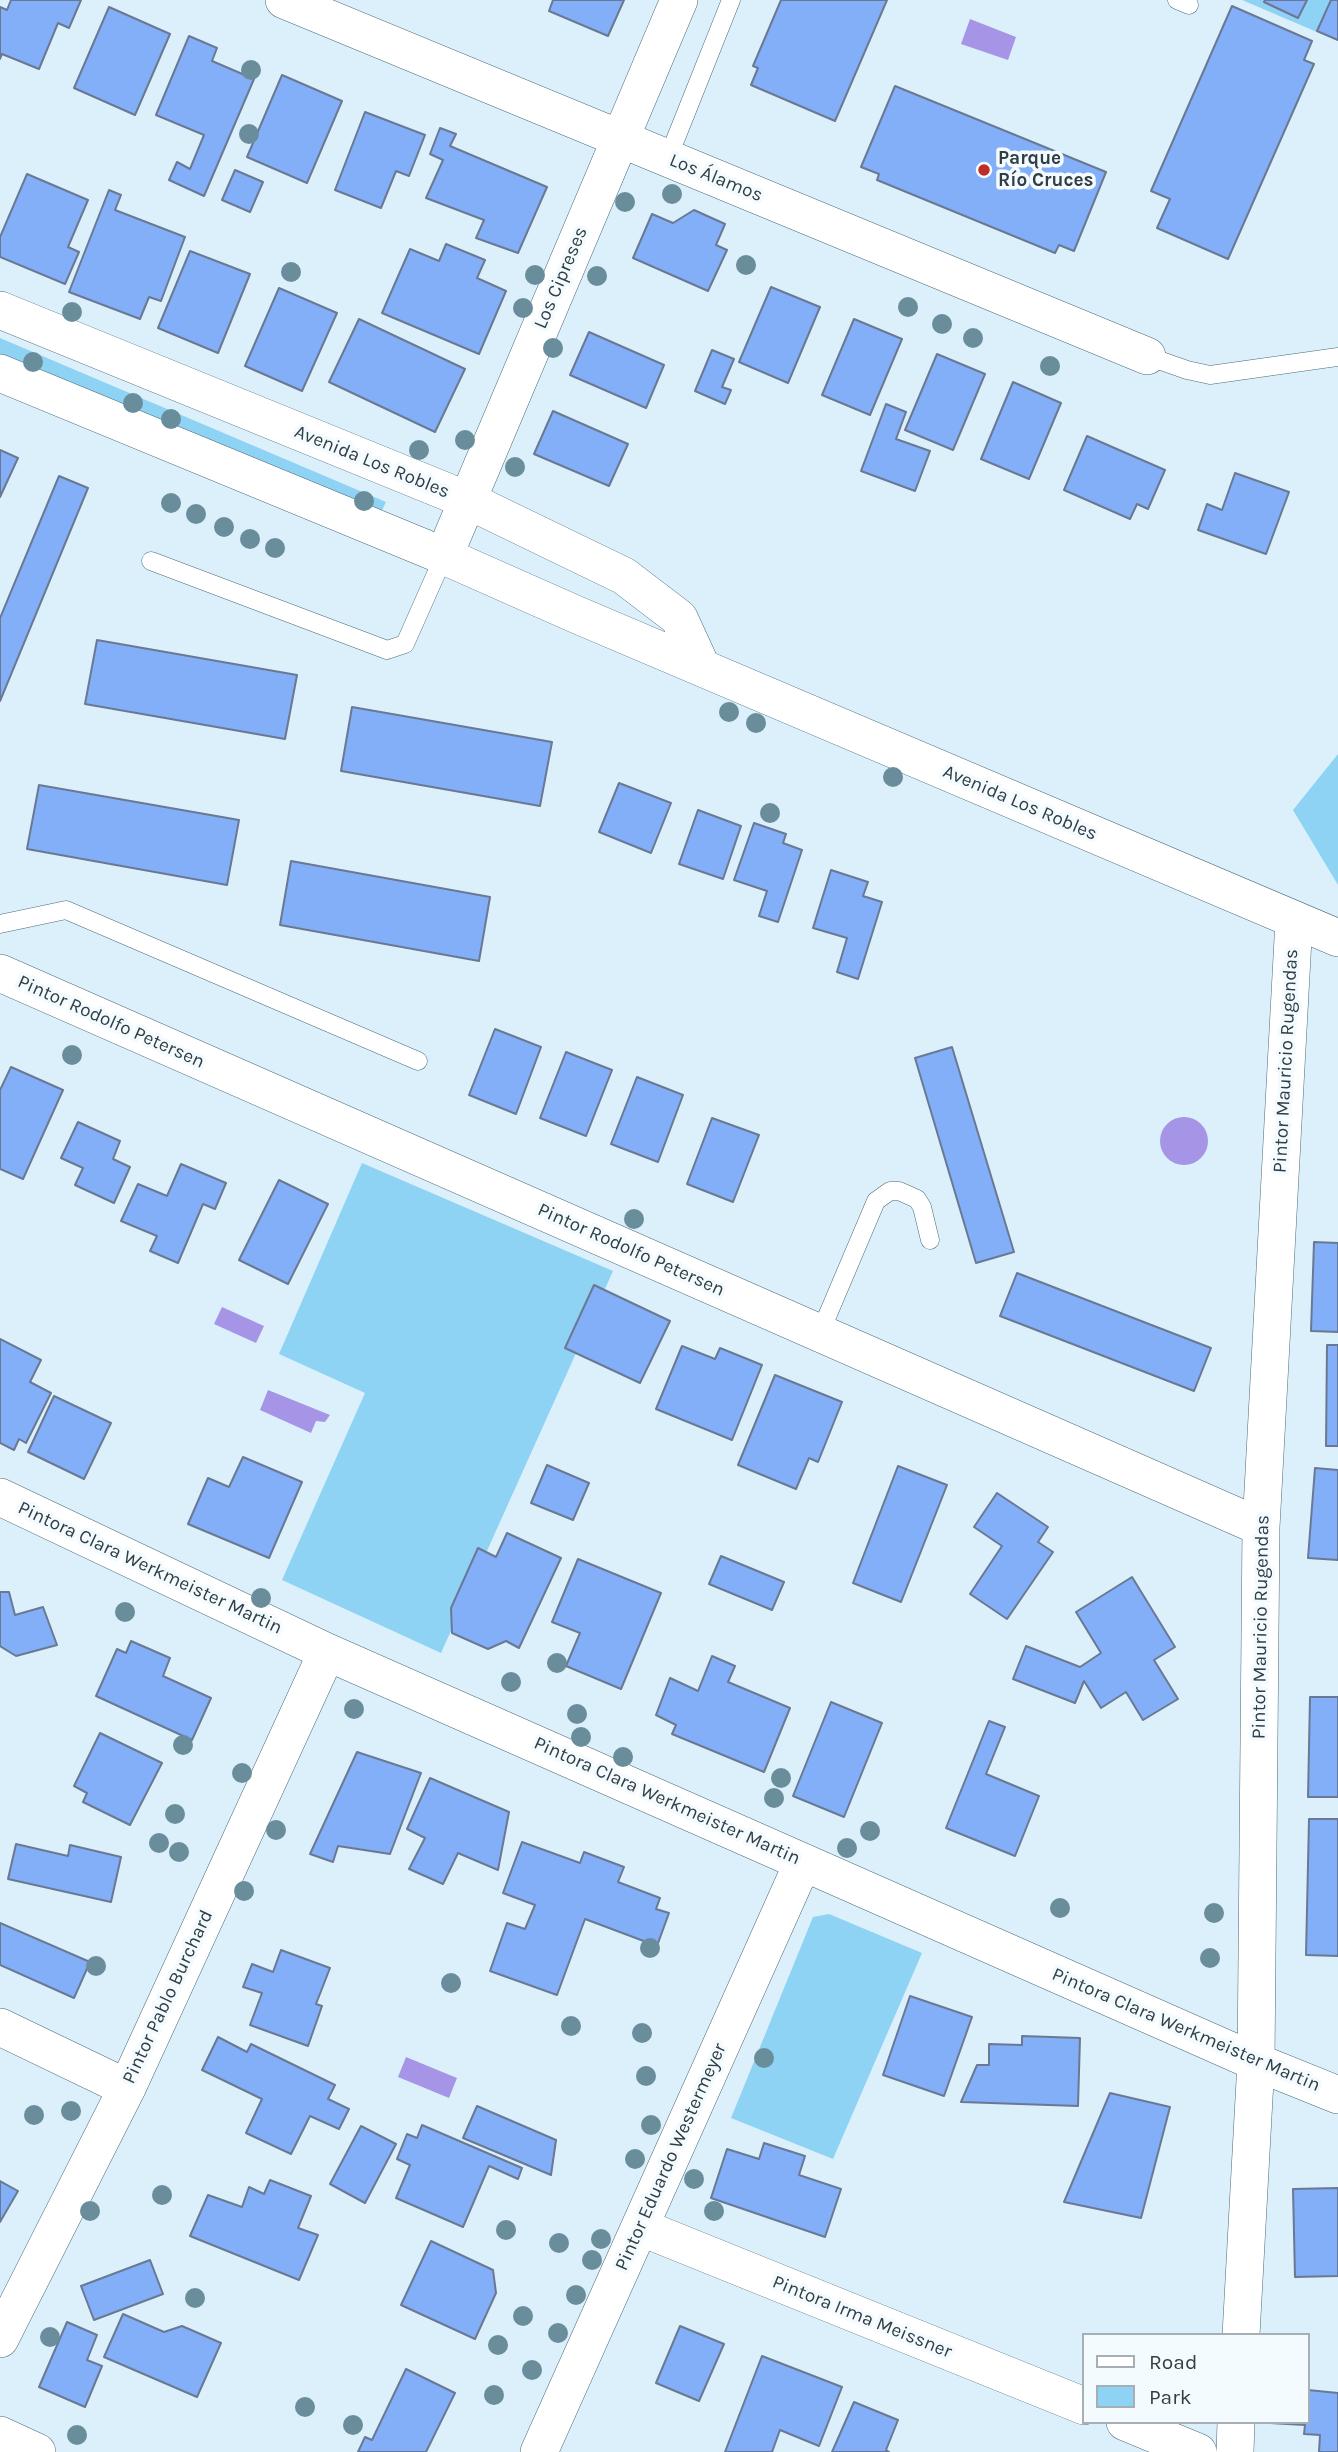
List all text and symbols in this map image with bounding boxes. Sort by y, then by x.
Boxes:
place label: Parque Río Cruces [998,148,1094,192]
street label: Los Álamos [666,149,766,207]
marker: Parque Río Cruces [976,162,992,178]
street label: Los Cipreses [529,224,593,332]
street label: Avenida Los Robles [291,420,453,504]
street label: Avenida Los Robles [939,760,1101,846]
street label: Pintor Mauricio Rugendas [1269,948,1303,1174]
street label: Pintor Rodolfo Petersen [14,970,208,1074]
street label: Pintor Rodolfo Petersen [534,1198,728,1302]
street label: Pintora Clara Werkmeister Martin [14,1497,286,1639]
street label: Pintor Mauricio Rugendas [1248,1515,1274,1739]
street label: Pintora Clara Werkmeister Martin [530,1732,804,1870]
street label: Pintor Pablo Burchard [118,1907,218,2087]
street label: Pintora Clara Werkmeister Martin [1048,1963,1324,2097]
street label: Pintor Eduardo Westermeyer [610,2040,732,2274]
street label: Pintora Irma Meissner [769,2271,955,2363]
legend [1082,2333,1310,2424]
text: Road [1149,2350,1197,2374]
text: Park [1149,2385,1192,2409]

